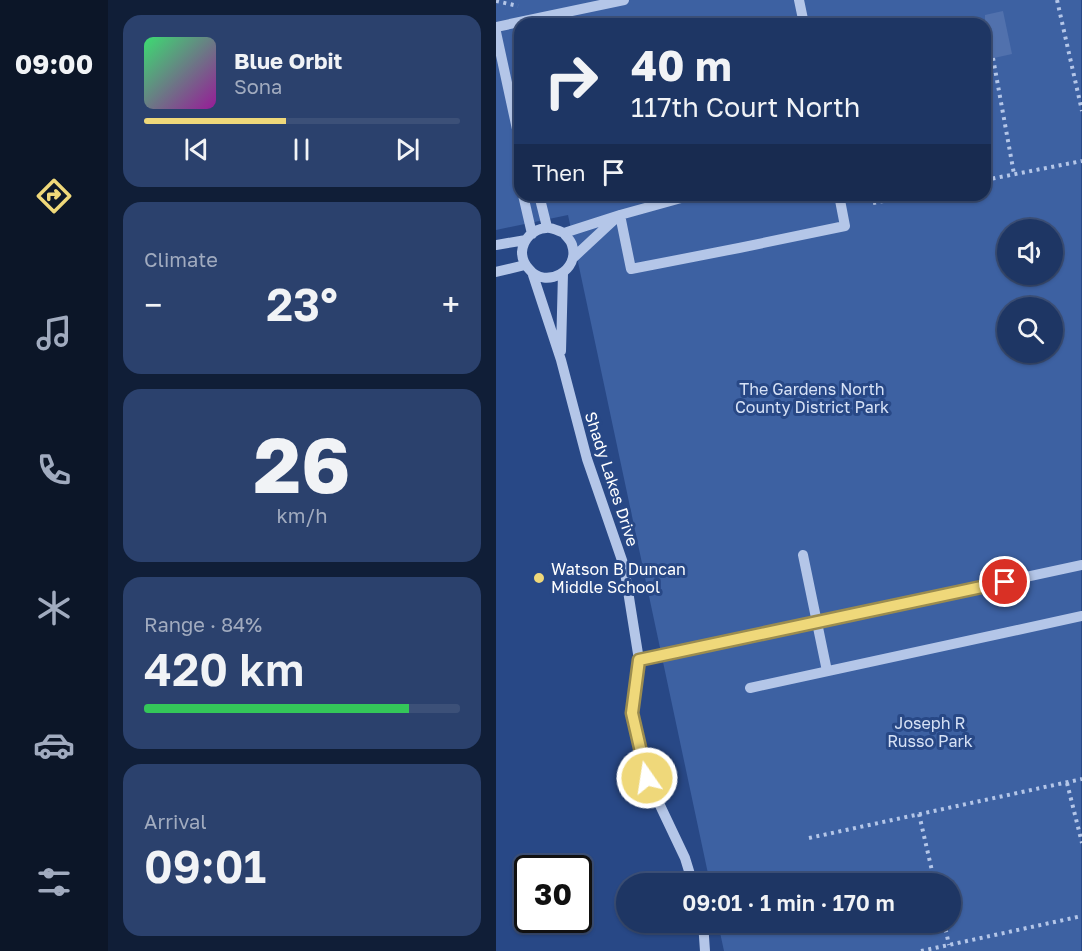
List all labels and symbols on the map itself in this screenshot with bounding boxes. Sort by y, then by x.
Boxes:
park label: The Gardens North County District Park [735,379,889,417]
street label: Shady Lakes Drive [581,409,643,549]
pin [979,556,1030,607]
place label: Watson B Duncan Middle School [551,559,686,597]
marker: Watson B Duncan Middle School [532,571,546,585]
park label: Joseph R Russo Park [887,713,973,751]
position arrow [615,746,679,810]
speed limit sign: 30 [514,855,592,933]

